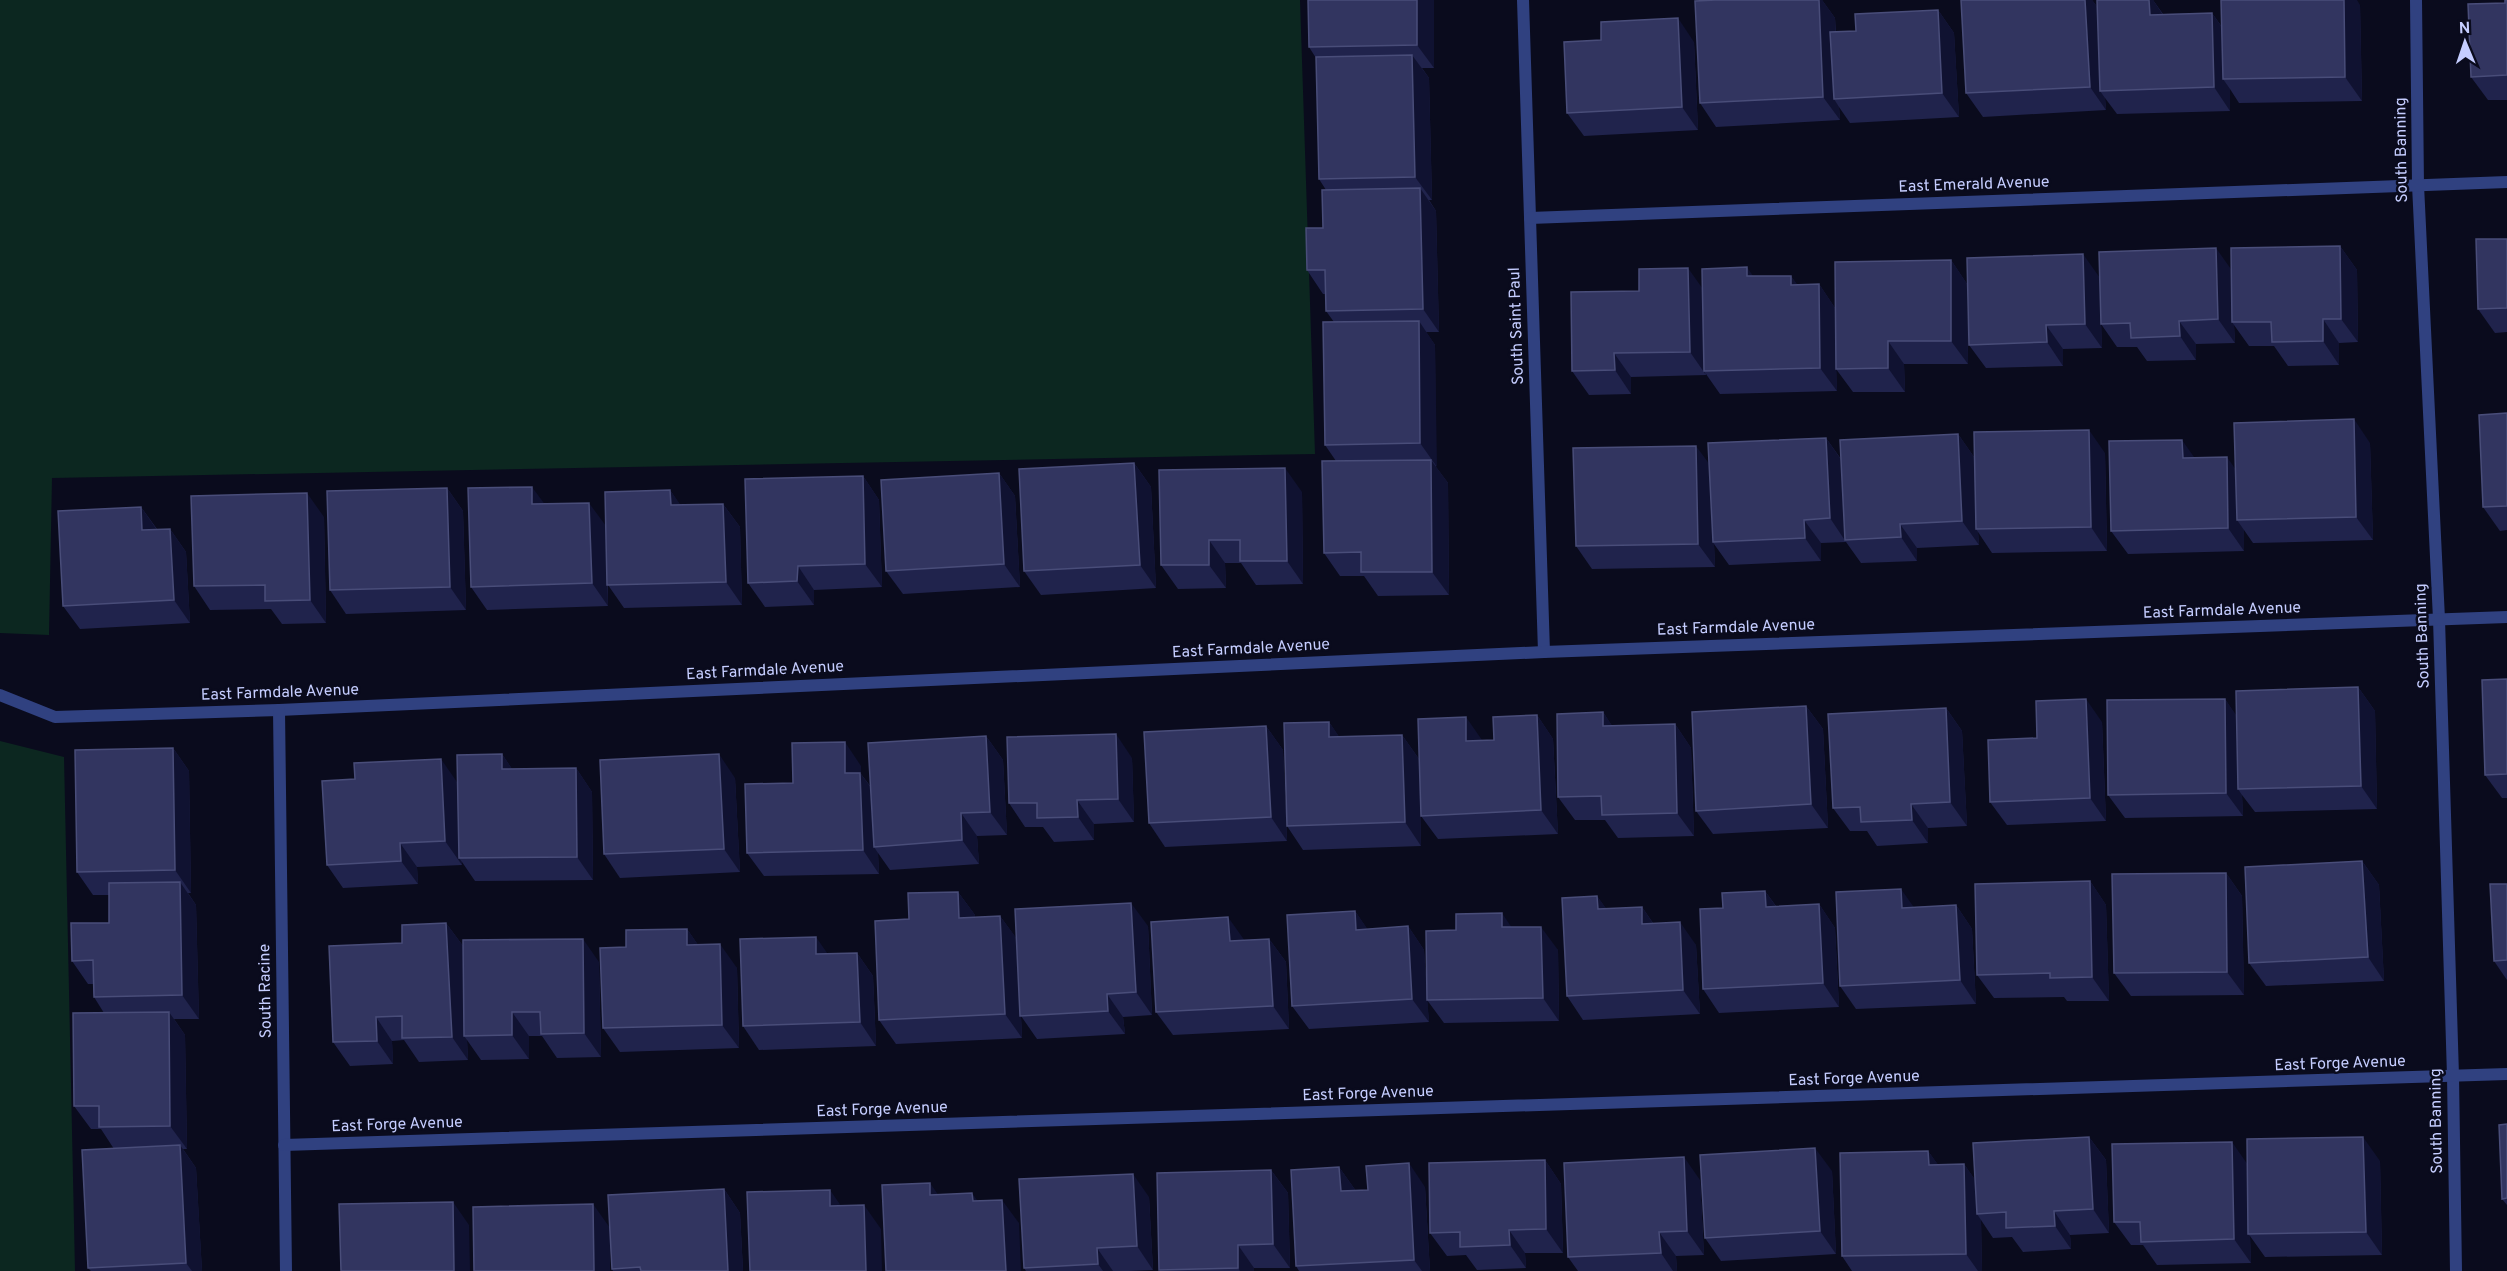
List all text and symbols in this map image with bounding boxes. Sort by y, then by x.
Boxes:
north arrow [2435,12,2495,72]
text: N [2458,19,2471,39]
street label: South Banning [2391,97,2413,203]
street label: East Emerald Avenue [1898,172,2050,198]
street label: South Saint Paul [1505,267,1529,385]
street label: South Banning [2411,583,2435,689]
street label: East Farmdale Avenue [2143,598,2301,624]
street label: East Farmdale Avenue [1657,615,1815,641]
street label: East Farmdale Avenue [1171,635,1331,663]
street label: East Farmdale Avenue [685,657,845,685]
street label: East Farmdale Avenue [201,680,359,706]
street label: South Racine [255,943,277,1039]
street label: East Forge Avenue [2274,1052,2406,1076]
street label: East Forge Avenue [1788,1067,1920,1091]
street label: South Banning [2426,1068,2448,1174]
street label: East Forge Avenue [1302,1082,1434,1106]
street label: East Forge Avenue [816,1098,948,1122]
street label: East Forge Avenue [331,1113,463,1137]

